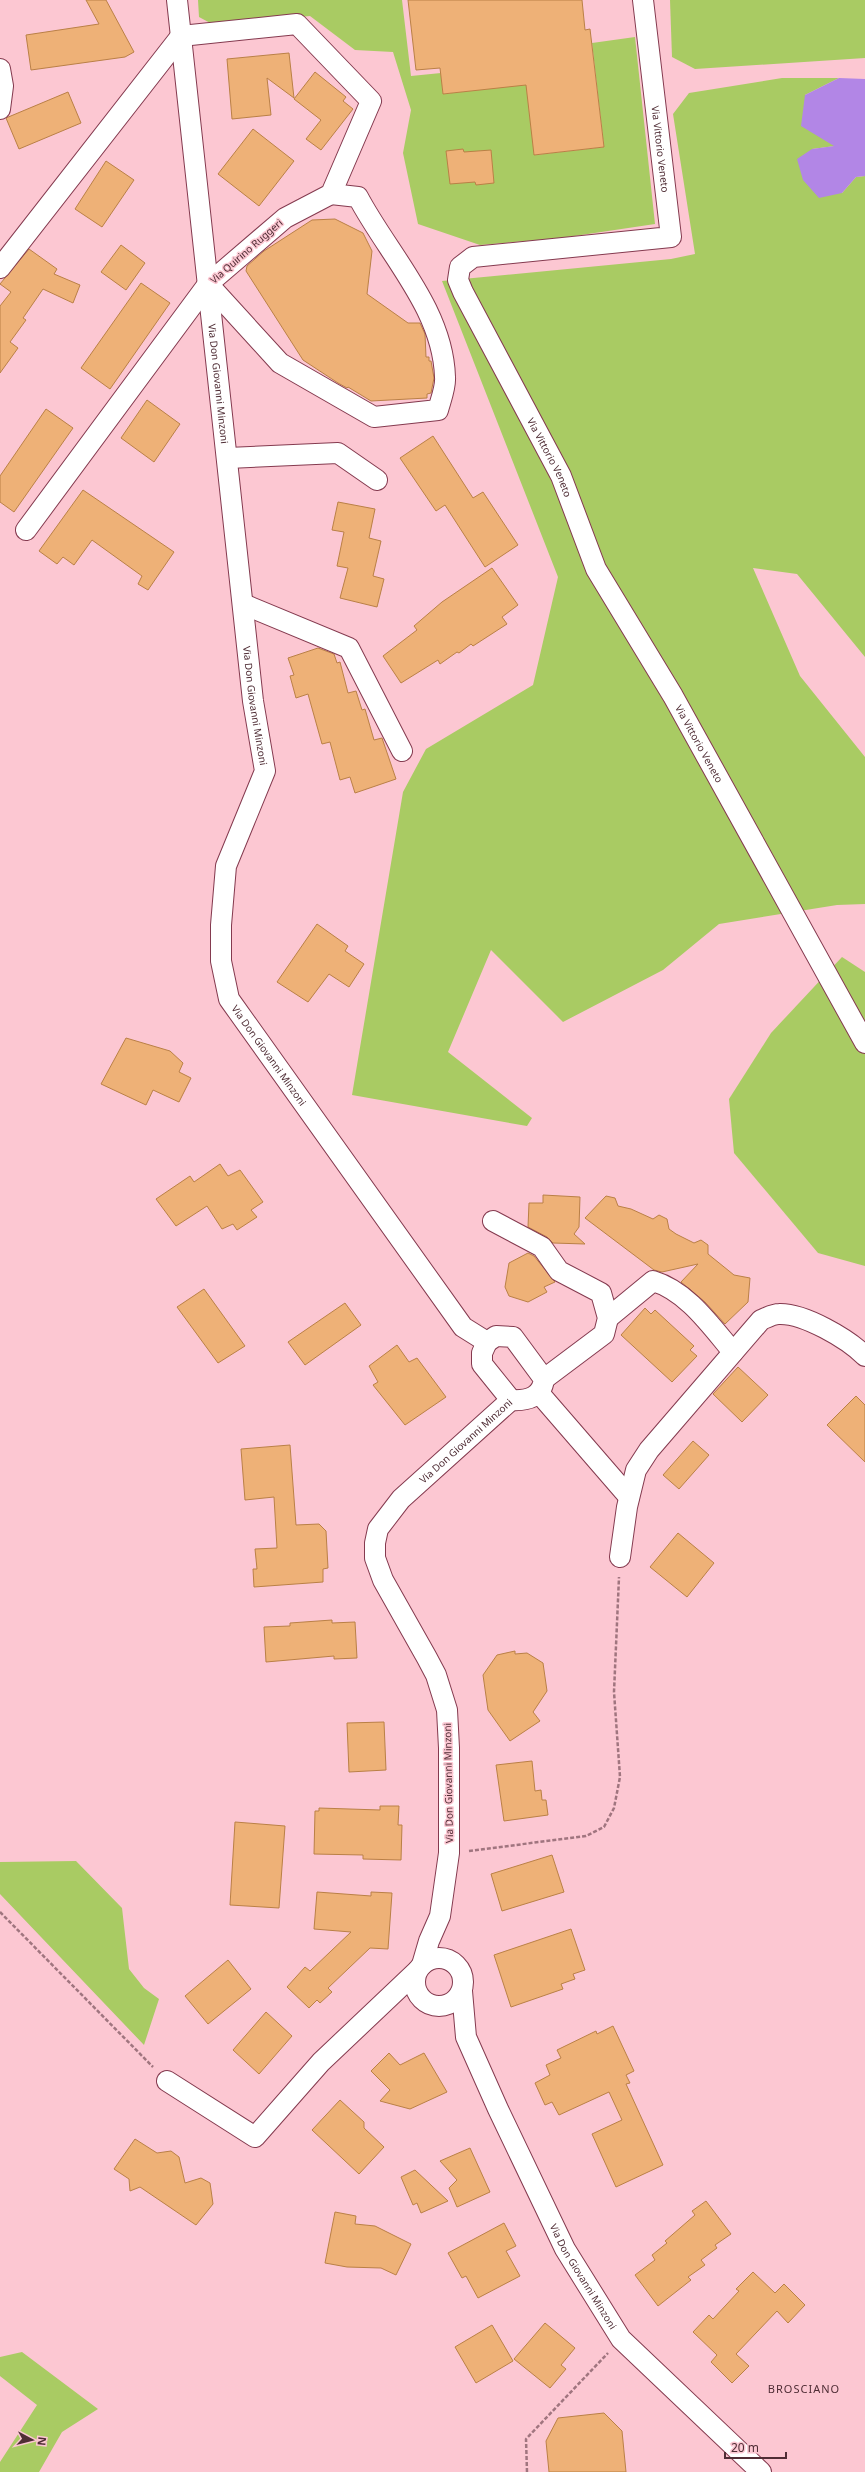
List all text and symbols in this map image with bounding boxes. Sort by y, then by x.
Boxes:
street label: Via Vittorio Veneto [649,105,673,193]
street label: Via Quirino Ruggeri [207,216,285,286]
street label: Via Don Giovanni Minzoni [205,323,232,444]
street label: Via Vittorio Veneto [524,415,575,499]
street label: Via Don Giovanni Minzoni [240,645,271,766]
street label: Via Vittorio Veneto [672,702,727,785]
street label: Via Don Giovanni Minzoni [228,1002,310,1108]
street label: Via Don Giovanni Minzoni [416,1395,515,1486]
street label: Via Don Giovanni Minzoni [440,1723,456,1843]
street label: Via Don Giovanni Minzoni [547,2221,620,2332]
district label: BROSCIANO [768,2381,840,2396]
north arrow [12,2420,52,2460]
scale bar [725,2434,786,2460]
text: N [34,2436,50,2447]
text: 20 m [731,2439,759,2456]

